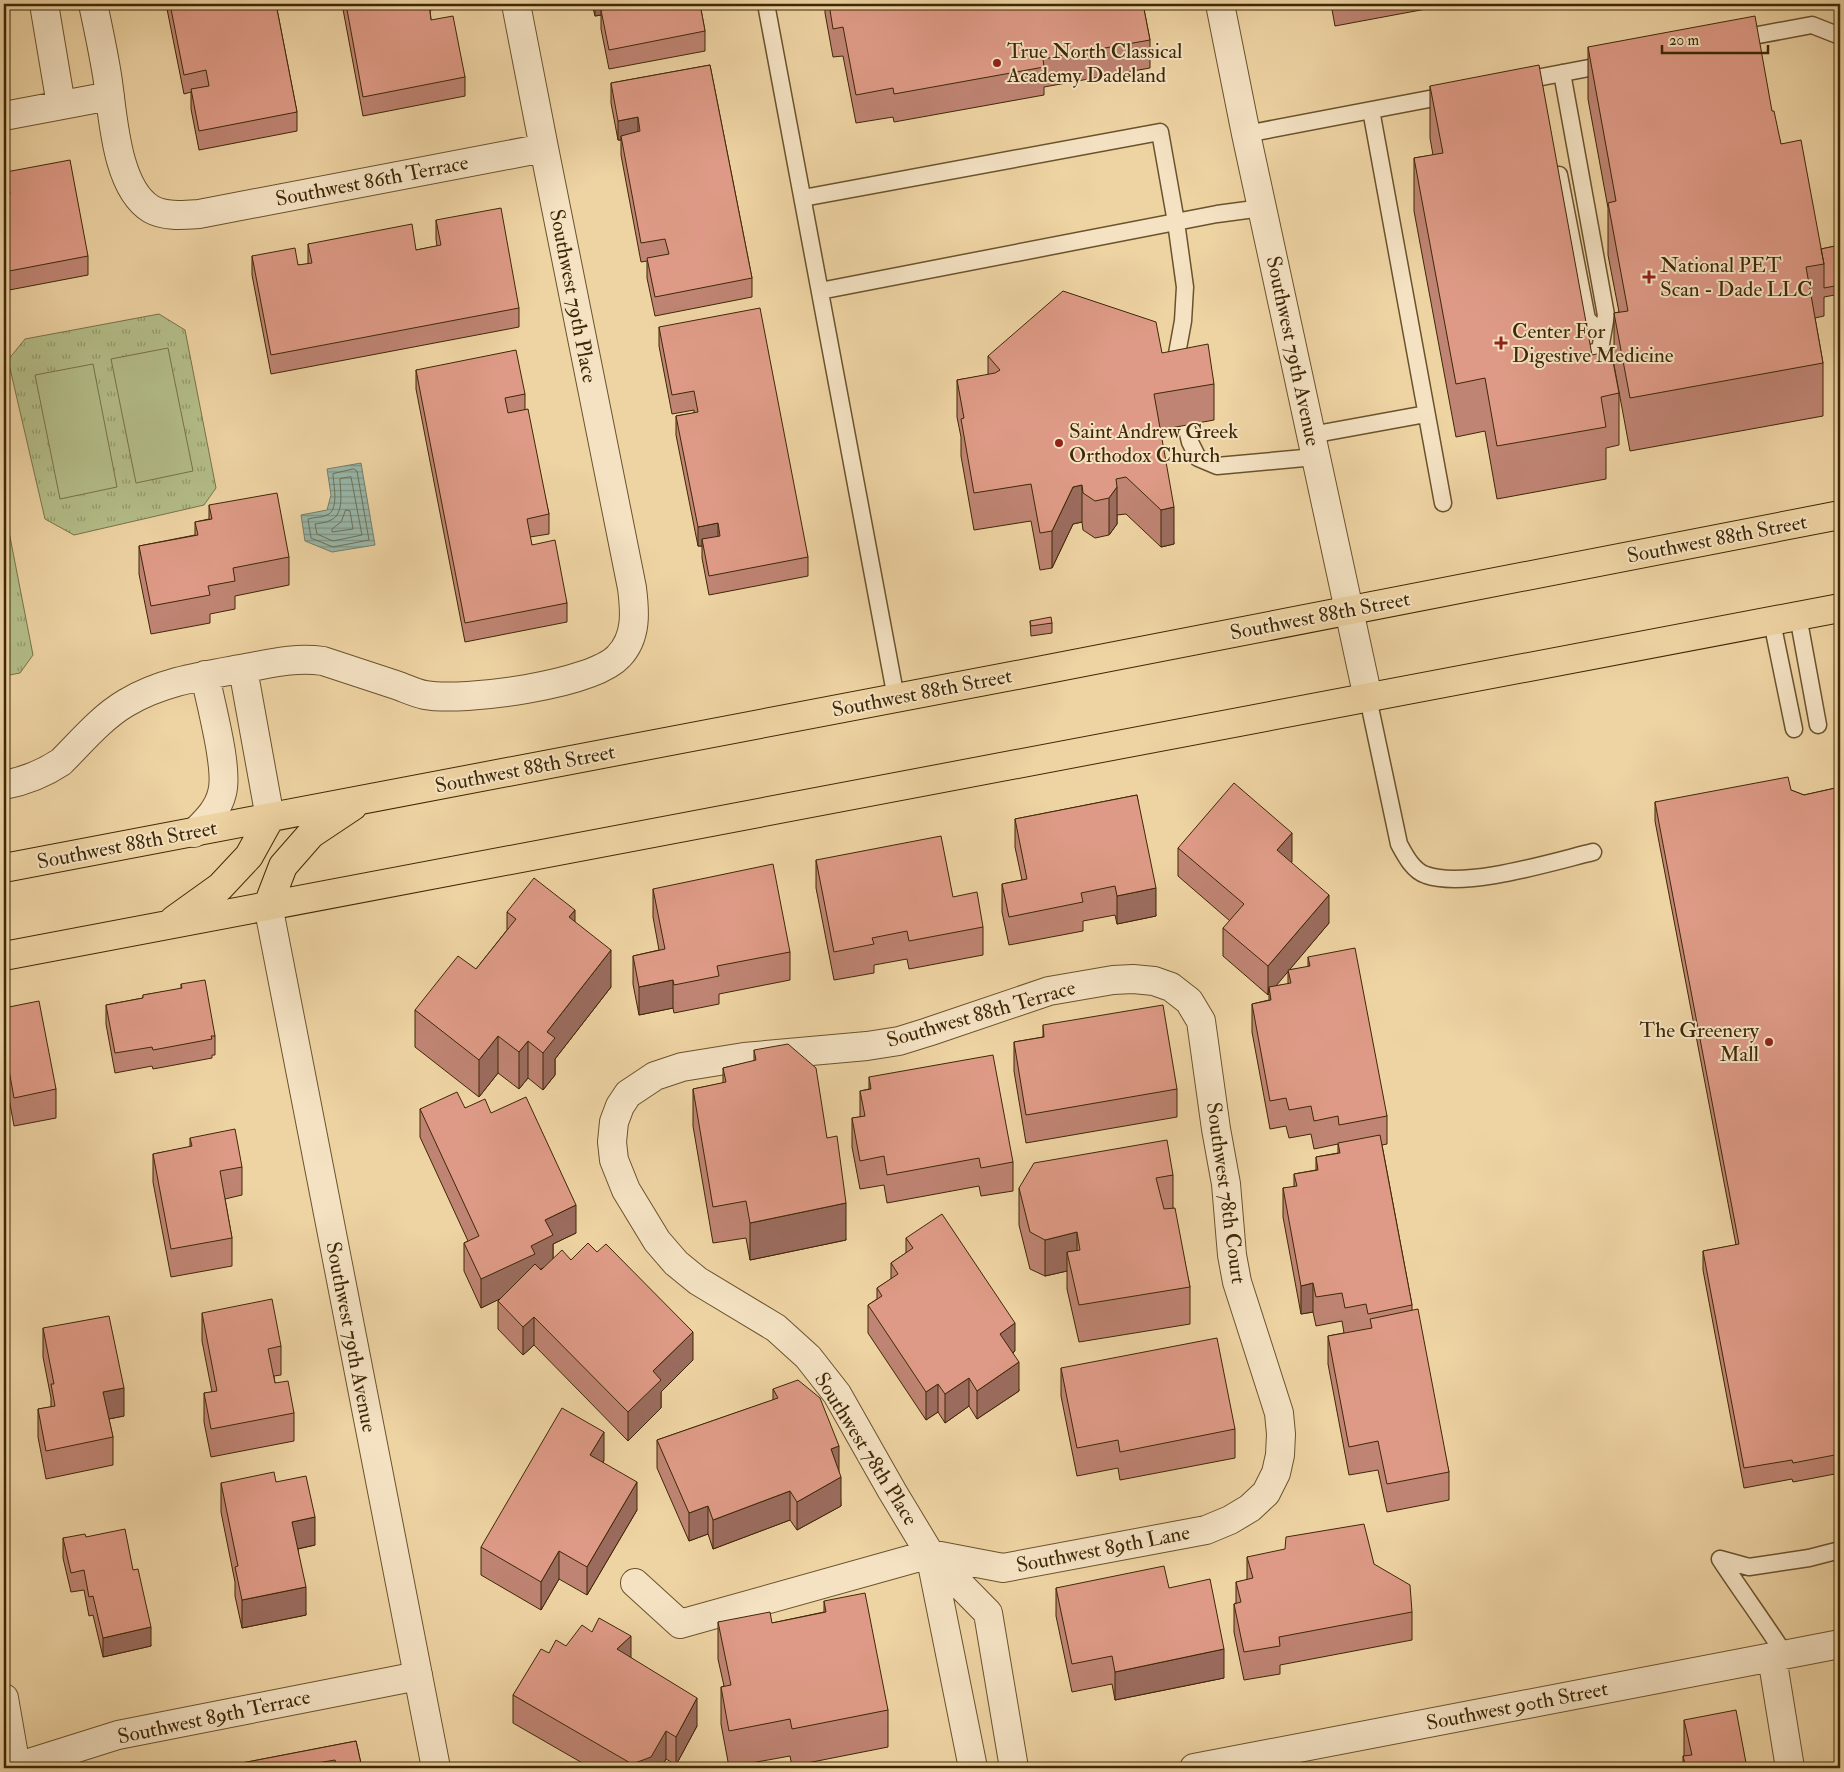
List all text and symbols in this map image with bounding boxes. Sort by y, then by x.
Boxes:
scale bar [1662,22,1768,54]
text: 20 m [1669,31,1699,50]
place label: True North Classical Academy Dadeland [1006,38,1183,89]
marker: True North Classical Academy Dadeland [991,57,1003,69]
street label: Southwest 86th Terrace [273,149,471,213]
street label: Southwest 79th Place [543,207,603,385]
place label: National PET Scan - Dade LLC [1660,252,1812,303]
street label: Southwest 79th Avenue [1260,254,1326,449]
marker: National PET Scan - Dade LLC [1642,270,1656,284]
place label: Center For Digestive Medicine [1512,318,1674,369]
marker: Center For Digestive Medicine [1494,336,1508,350]
place label: Saint Andrew Greek Orthodox Church [1069,418,1238,469]
marker: Saint Andrew Greek Orthodox Church [1053,437,1065,449]
street label: Southwest 88th Street [1625,508,1809,570]
street label: Southwest 88th Street [1228,585,1412,647]
street label: Southwest 88th Street [830,662,1014,724]
street label: Southwest 88th Street [433,738,617,800]
street label: Southwest 88th Street [35,814,219,876]
street label: Southwest 88th Terrace [883,974,1079,1054]
place label: The Greenery Mall [1640,1017,1760,1068]
marker: The Greenery Mall [1763,1036,1775,1048]
street label: Southwest 78th Court [1200,1101,1252,1286]
street label: Southwest 79th Avenue [319,1239,383,1435]
street label: Southwest 78th Place [808,1367,924,1531]
street label: Southwest 89th Lane [1014,1519,1192,1579]
street label: Southwest 90th Street [1424,1675,1610,1737]
street label: Southwest 89th Terrace [115,1683,313,1751]

